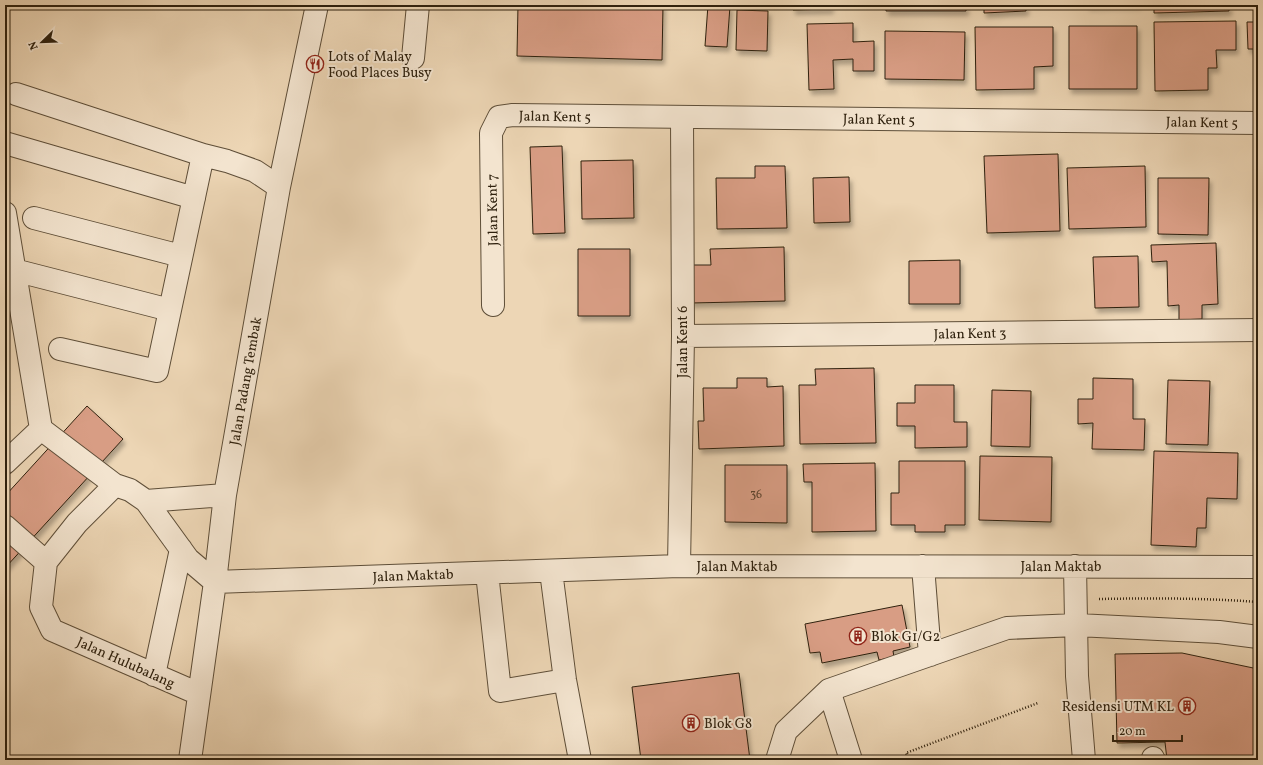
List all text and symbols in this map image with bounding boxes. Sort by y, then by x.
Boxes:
north arrow [22,22,62,62]
text: N [26,39,43,52]
place label: Lots of Malay Food Places Busy [328,48,432,83]
restaurant icon: Lots of Malay Food Places Busy [305,54,325,74]
street label: Jalan Kent 5 [519,107,591,128]
street label: Jalan Kent 5 [843,110,915,131]
street label: Jalan Kent 5 [1166,113,1238,134]
street label: Jalan Kent 7 [483,173,504,246]
street label: Jalan Kent 6 [674,306,693,378]
street label: Jalan Padang Tembak [226,315,267,447]
street label: Jalan Kent 3 [934,324,1007,345]
house number: 36 [750,487,762,503]
street label: Jalan Maktab [696,558,778,577]
street label: Jalan Maktab [1020,558,1102,577]
street label: Jalan Maktab [372,566,454,587]
building icon: Blok G1/G2 [848,626,868,646]
place label: Blok G1/G2 [871,628,940,647]
street label: Jalan Hulubalang [73,633,178,694]
building icon: Residensi UTM KL [1177,696,1197,716]
place label: Residensi UTM KL [1062,698,1174,717]
building icon: Blok G8 [681,713,701,733]
place label: Blok G8 [704,715,752,734]
scale bar [1113,717,1182,743]
text: 20 m [1119,724,1146,740]

